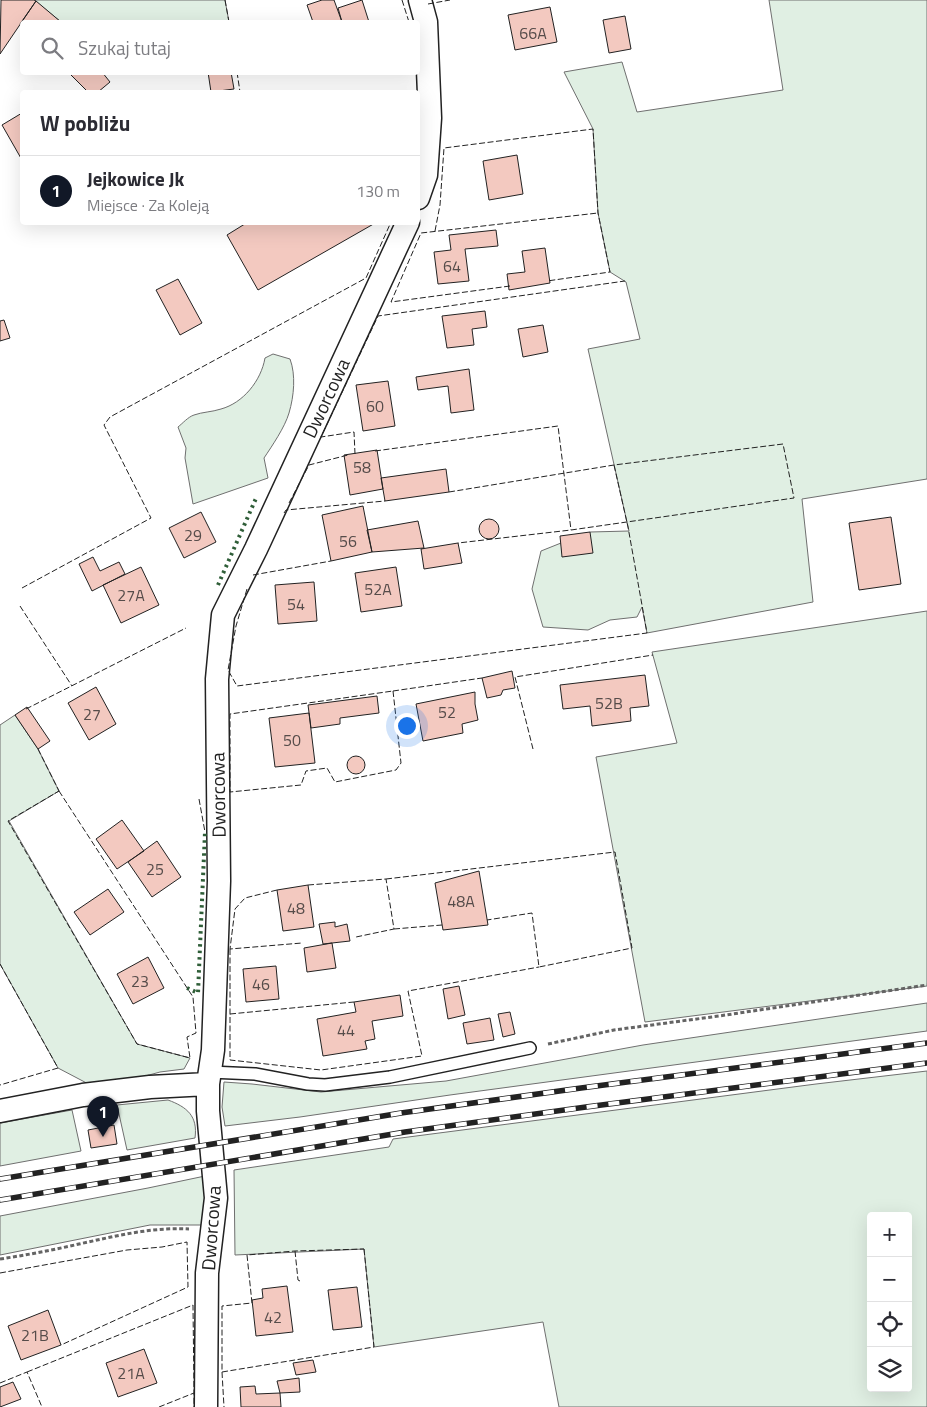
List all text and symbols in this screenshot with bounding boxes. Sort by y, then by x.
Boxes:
search box [20,20,420,75]
house number: 66A [519,21,547,45]
text: Szukaj tutaj [78,33,171,62]
icon: search [38,34,66,62]
text: W pobliżu [40,107,130,139]
text: Jejkowice Jk [87,164,184,193]
text: 1 [52,179,60,203]
text: 130 m [356,179,400,203]
text: Miejsce · Za Koleją [87,193,209,217]
house number: 64 [443,254,461,278]
street label: Dworcowa [294,353,357,442]
house number: 60 [366,394,384,418]
house number: 58 [353,455,371,479]
house number: 29 [184,523,202,547]
house number: 56 [339,529,357,553]
house number: 52A [364,577,392,601]
house number: 27A [117,583,145,607]
house number: 54 [287,592,305,616]
house number: 52B [595,691,623,715]
house number: 52 [438,700,456,724]
house number: 27 [83,702,101,726]
your location [394,713,420,739]
house number: 50 [283,728,301,752]
street label: Dworcowa [202,752,233,838]
house number: 25 [146,857,164,881]
house number: 48A [447,889,475,913]
house number: 48 [287,896,305,920]
house number: 23 [131,969,149,993]
house number: 46 [252,972,270,996]
house number: 44 [337,1018,355,1042]
pin: 1 [87,1096,119,1137]
street label: Dworcowa [193,1184,228,1271]
map controls [867,1212,912,1392]
button: + [867,1212,912,1257]
button: − [867,1257,912,1302]
button: locate [867,1302,912,1347]
house number: 42 [264,1305,282,1329]
house number: 21B [21,1323,49,1347]
button: layers [867,1347,912,1392]
house number: 21A [117,1361,145,1385]

